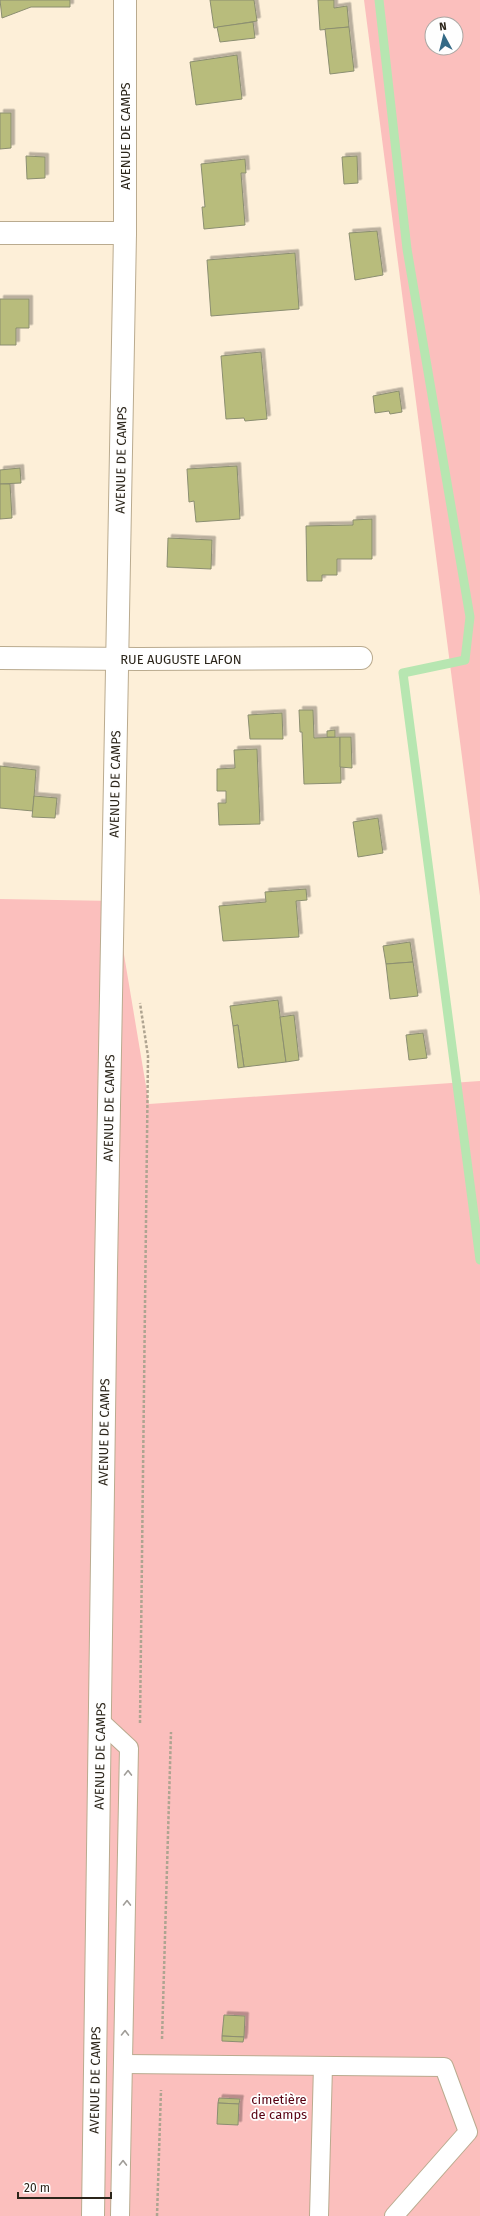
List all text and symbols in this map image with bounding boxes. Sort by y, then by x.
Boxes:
north arrow [424,16,464,56]
text: N [438,20,447,33]
street label: AVENUE DE CAMPS [118,82,133,190]
street label: AVENUE DE CAMPS [113,406,129,514]
street label: RUE AUGUSTE LAFON [120,652,242,667]
street label: AVENUE DE CAMPS [107,730,123,838]
street label: AVENUE DE CAMPS [101,1054,117,1162]
street label: AVENUE DE CAMPS [96,1378,112,1486]
street label: AVENUE DE CAMPS [92,1702,108,1810]
one-way arrow [124,1770,133,1776]
one-way arrow [122,1900,131,1906]
street label: AVENUE DE CAMPS [87,2026,103,2134]
one-way arrow [120,2030,129,2036]
park label: cimetière de camps [251,2092,307,2122]
one-way arrow [118,2160,127,2166]
scale bar [18,2174,111,2200]
text: 20 m [24,2181,50,2195]

